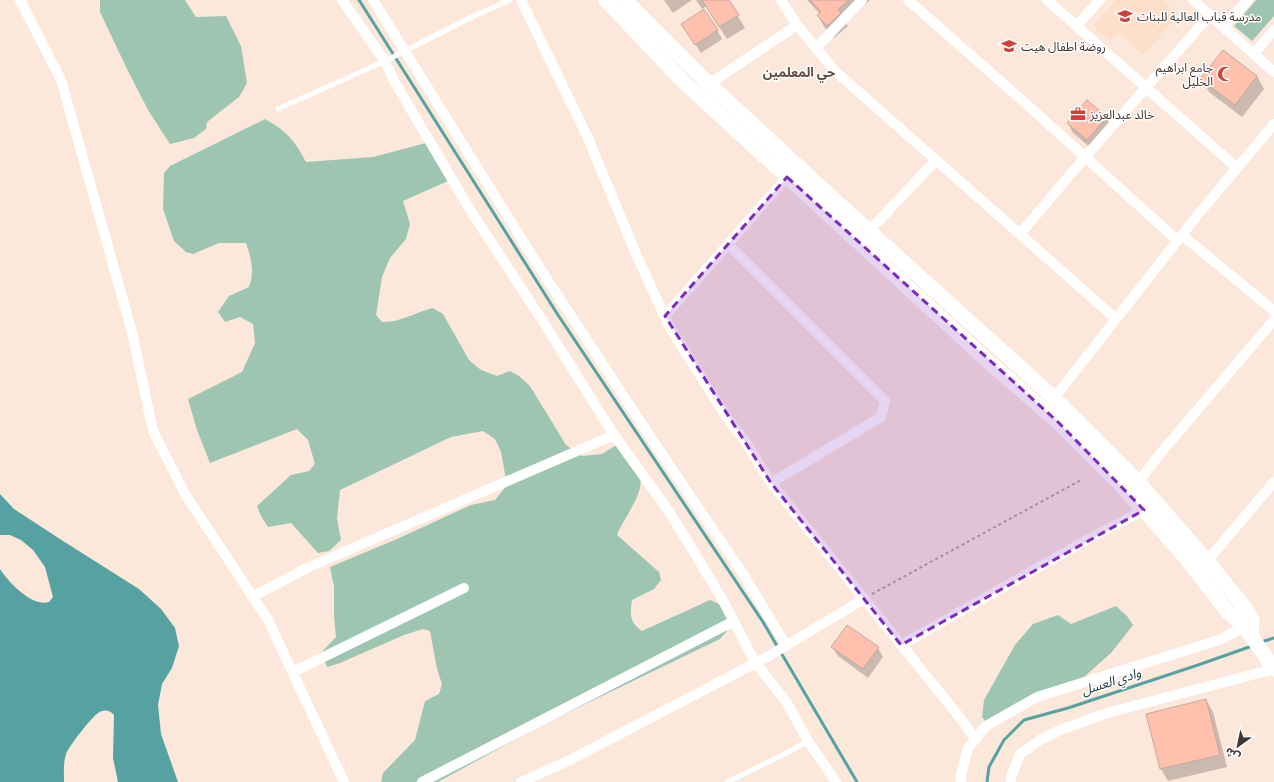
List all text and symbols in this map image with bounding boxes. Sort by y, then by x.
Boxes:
school or university icon: مدرسة قباب العالية للبنات [1116,7,1134,25]
place label: مدرسة قباب العالية للبنات [1137,7,1261,26]
school or university icon: روضة اطفال هيت [1000,37,1018,55]
place label: روضة اطفال هيت [1021,37,1106,56]
place label: جامع ابراهيم الخليل [1156,58,1213,91]
district label: حي المعلمين [763,62,835,83]
mosque icon: جامع ابراهيم الخليل [1216,65,1234,83]
office icon: خالد عبدالعزيز [1069,105,1087,123]
place label: خالد عبدالعزيز [1089,105,1154,124]
water label: وادي العسل [1079,662,1144,701]
north arrow [1218,726,1258,766]
text: ش [1222,744,1243,765]

